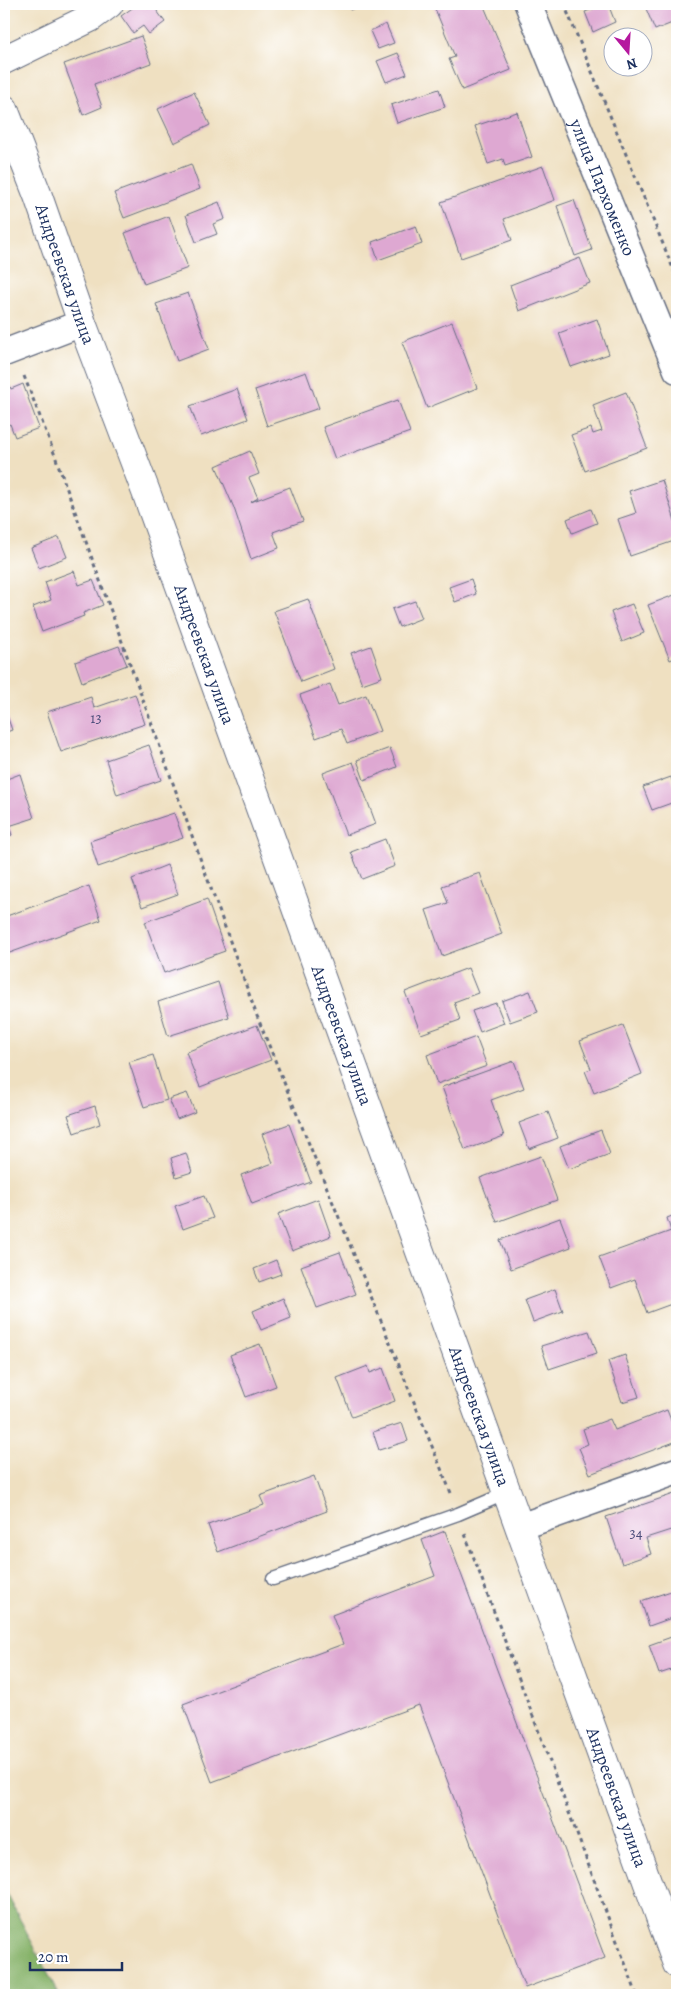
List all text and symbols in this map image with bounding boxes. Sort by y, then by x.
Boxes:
north arrow [604,28,654,78]
text: N [624,53,640,74]
street label: улица Пархоменко [564,114,641,259]
street label: Андреевская улица [29,200,101,348]
street label: Андреевская улица [168,580,241,728]
house number: 13 [90,708,102,728]
street label: Андреевская улица [305,961,378,1109]
street label: Андреевская улица [443,1342,516,1490]
house number: 34 [629,1523,643,1543]
street label: Андреевская улица [580,1723,653,1871]
scale bar [30,1939,122,1971]
text: 20 m [38,1947,69,1967]

